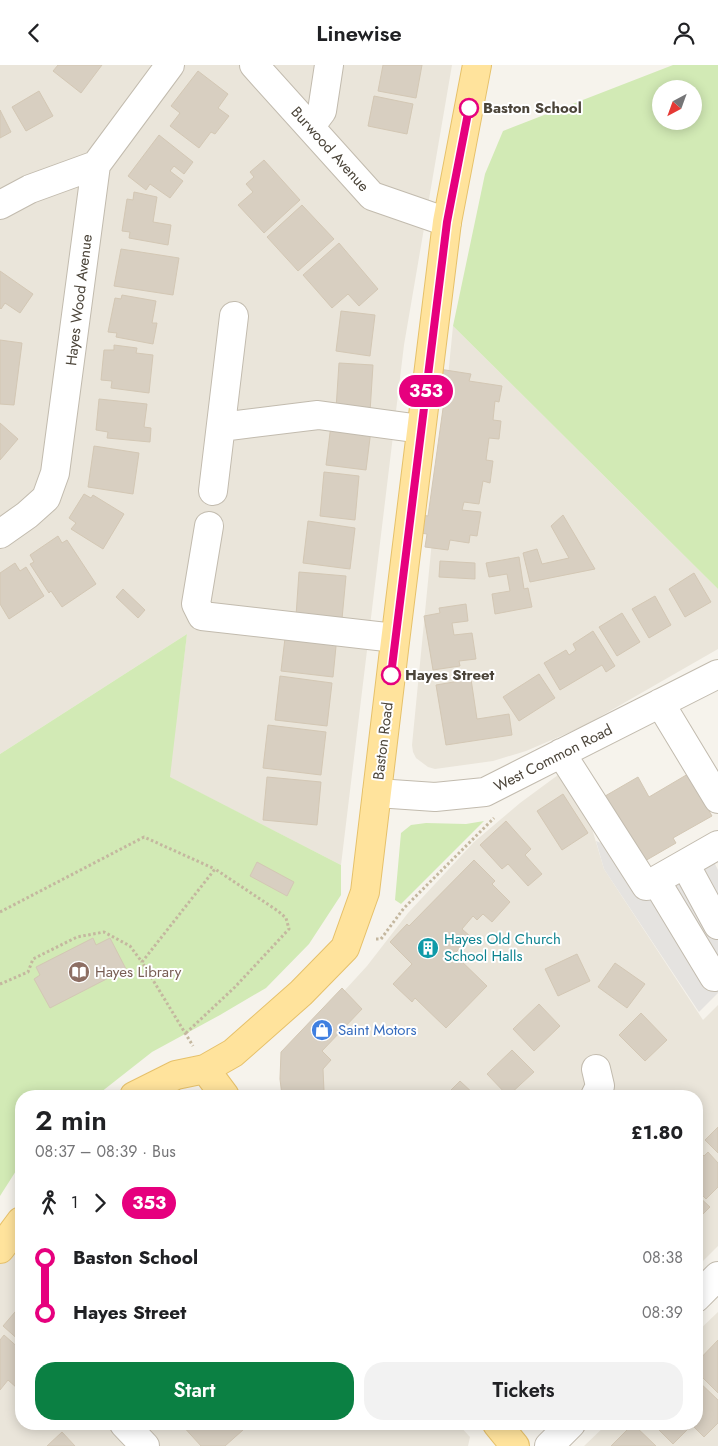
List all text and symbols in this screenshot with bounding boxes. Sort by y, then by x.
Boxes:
text: Linewise [316,17,402,49]
icon: back [20,19,48,47]
icon: person [670,19,698,47]
north arrow [652,80,702,130]
map controls [652,80,702,130]
place label: Baston School [483,97,582,119]
marker: Baston School [459,98,479,118]
street label: Burwood Avenue [286,102,374,197]
street label: Hayes Wood Avenue [60,233,98,367]
line badge: 353 [397,375,455,407]
text: 353 [409,378,443,404]
place label: Hayes Street [405,664,495,686]
marker: Hayes Street [381,665,401,685]
street label: Baston Road [367,701,399,781]
street label: West Common Road [490,719,616,797]
place label: Hayes Old Church School Halls [444,928,561,967]
building icon: Hayes Old Church School Halls [416,936,440,960]
library icon: Hayes Library [67,960,91,984]
place label: Hayes Library [95,961,182,983]
shop icon: Saint Motors [310,1018,334,1042]
place label: Saint Motors [338,1019,417,1041]
text: 2 min [35,1100,107,1141]
text: £1.80 [631,1119,683,1146]
text: 08:37 – 08:39 · Bus [35,1140,176,1163]
icon: walk [35,1189,63,1217]
icon: forward [86,1189,114,1217]
text: 353 [132,1190,166,1216]
text: 1 [71,1191,78,1214]
text: Baston School [73,1244,198,1271]
text: 08:38 [642,1246,683,1269]
text: Hayes Street [73,1299,186,1326]
text: 08:39 [642,1301,683,1324]
button: Start [35,1362,354,1420]
button: Tickets [364,1362,683,1420]

